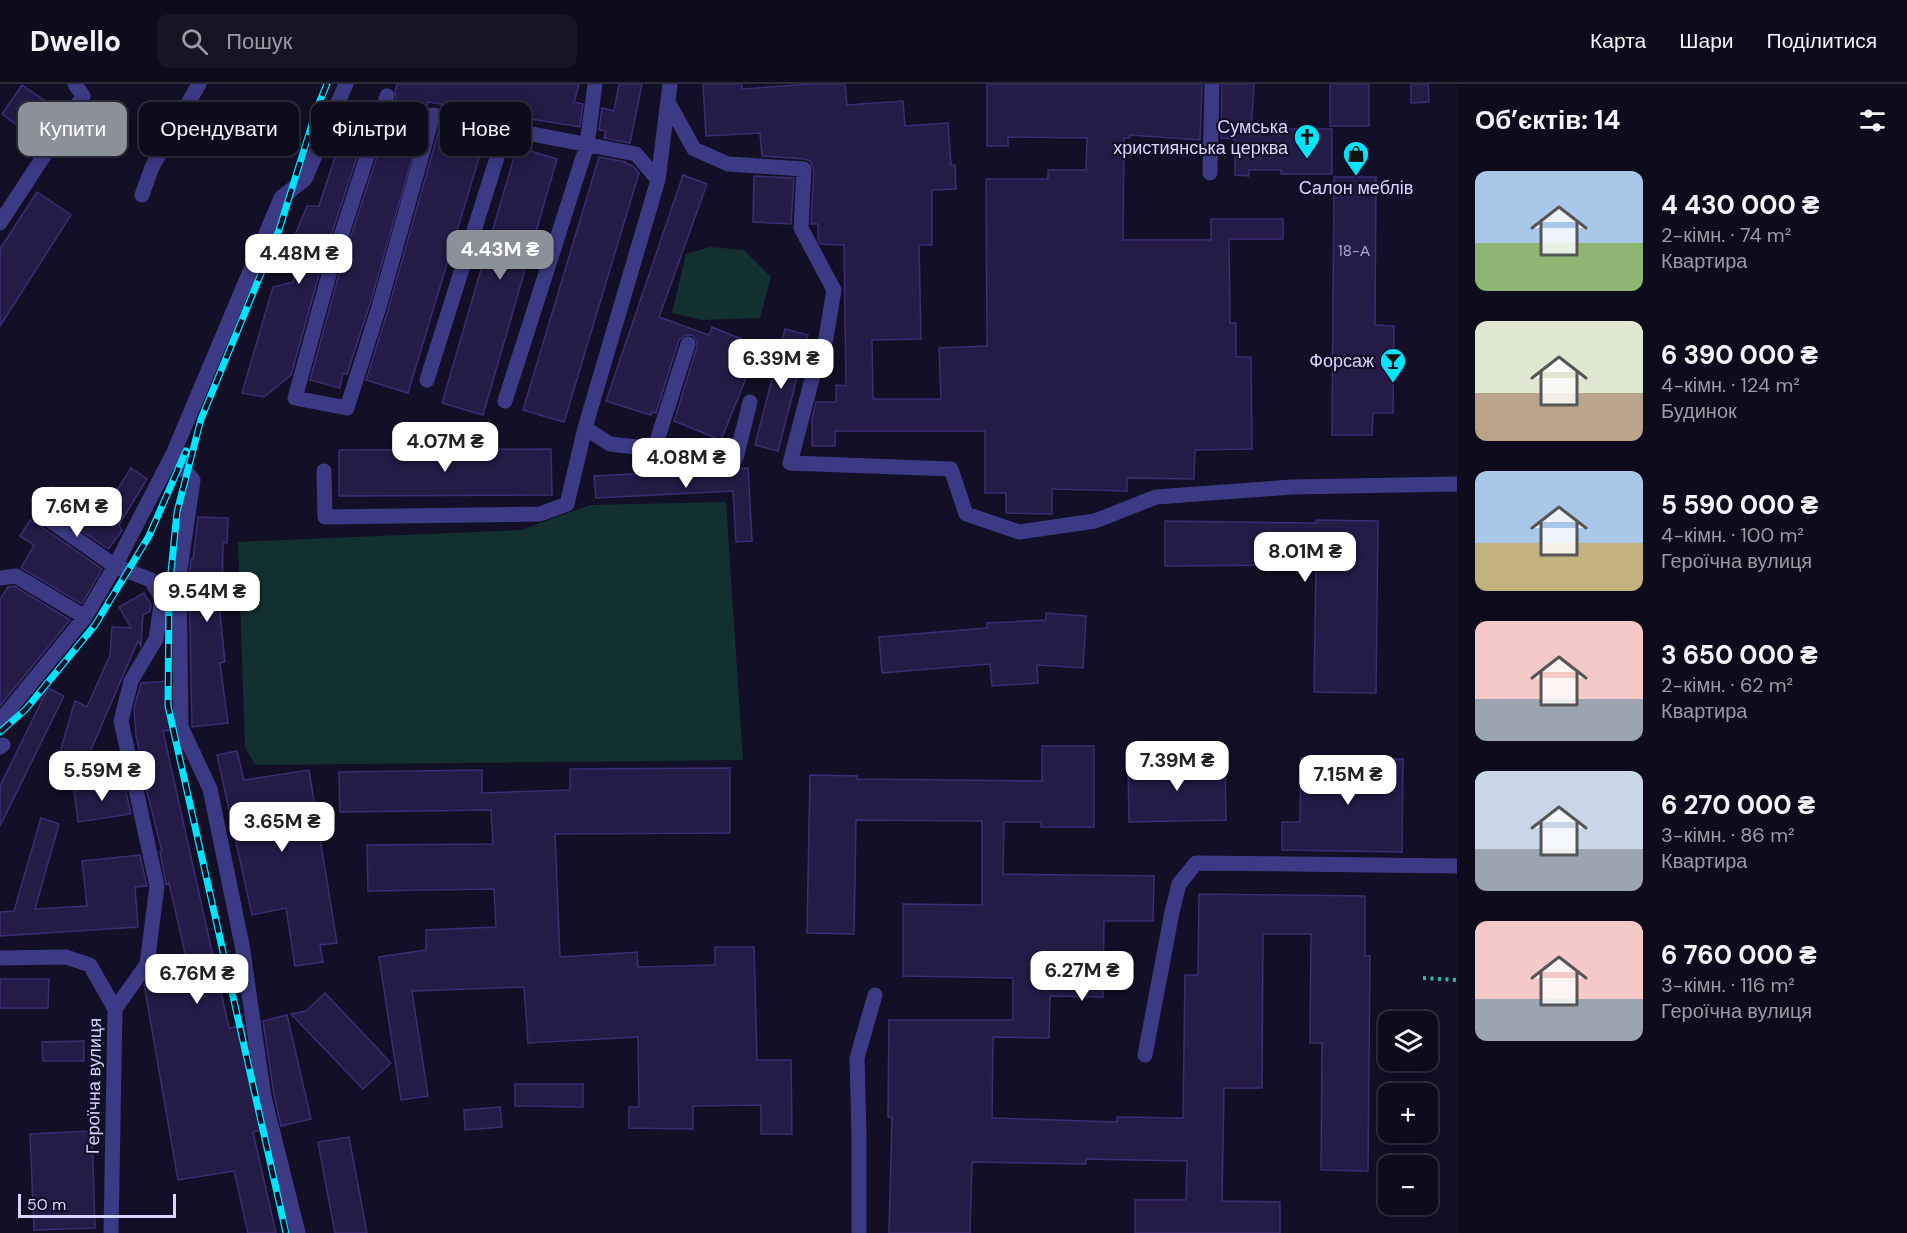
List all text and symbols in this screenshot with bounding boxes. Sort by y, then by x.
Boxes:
search box [157,14,577,68]
text: Dwello [30,23,121,60]
icon: search [178,25,211,58]
text: Пошук [226,27,293,56]
text: Карта [1590,27,1646,55]
text: Шари [1679,27,1734,55]
text: Поділитися [1767,27,1877,55]
chip: Купити [18,102,127,156]
chip: Орендувати [139,102,299,156]
chip: Фільтри [311,102,428,156]
chip: Нове [440,102,531,156]
text: Об’єктів: 14 [1475,103,1620,137]
icon: filters [1856,104,1889,137]
place label: Сумська християнська церква [1113,115,1289,160]
church icon: Сумська християнська церква [1292,122,1322,160]
shop icon: Салон меблів [1341,139,1371,177]
place label: Салон меблів [1299,176,1413,200]
text: 4 430 000 ₴ [1661,188,1819,222]
icon: home [1523,195,1595,267]
text: 2-кімн. · 74 m² [1661,222,1791,248]
pin: 4.43M ₴ [445,230,555,281]
pin: 4.48M ₴ [244,234,354,285]
text: 4.43M ₴ [461,236,539,262]
text: 4.48M ₴ [259,240,339,266]
house number: 18-А [1338,241,1370,261]
text: Квартира [1661,248,1747,274]
text: 6 390 000 ₴ [1661,338,1818,372]
pin: 6.39M ₴ [726,339,836,390]
text: 6.39M ₴ [742,345,820,371]
icon: home [1523,345,1595,417]
bar icon: Форсаж [1378,346,1408,384]
place label: Форсаж [1309,349,1374,373]
text: 4-кімн. · 124 m² [1661,372,1800,398]
text: Будинок [1661,398,1737,424]
pin: 4.07M ₴ [390,422,500,473]
text: 4.07M ₴ [406,428,484,454]
pin: 4.08M ₴ [631,438,741,489]
text: 4.08M ₴ [646,444,726,470]
pin: 7.6M ₴ [28,487,126,538]
text: 5 590 000 ₴ [1661,488,1818,522]
text: 7.6M ₴ [46,493,108,519]
icon: home [1523,495,1595,567]
text: 4-кімн. · 100 m² [1661,522,1804,548]
pin: 8.01M ₴ [1250,532,1360,583]
text: 8.01M ₴ [1268,538,1342,564]
text: Героїчна вулиця [1661,548,1812,574]
pin: 9.54M ₴ [152,572,262,623]
text: 9.54M ₴ [168,578,246,604]
text: 3 650 000 ₴ [1661,638,1818,672]
icon: home [1523,645,1595,717]
text: 2-кімн. · 62 m² [1661,672,1793,698]
text: Квартира [1661,698,1747,724]
pin: 7.39M ₴ [1122,741,1232,792]
text: 7.39M ₴ [1140,747,1214,773]
pin: 5.59M ₴ [47,751,157,802]
pin: 7.15M ₴ [1293,755,1403,806]
text: 5.59M ₴ [63,757,141,783]
text: 7.15M ₴ [1313,761,1383,787]
text: 6 270 000 ₴ [1661,788,1815,822]
icon: home [1523,795,1595,867]
pin: 3.65M ₴ [227,802,337,853]
text: 3.65M ₴ [244,808,320,834]
text: 3-кімн. · 86 m² [1661,822,1795,848]
text: Квартира [1661,848,1747,874]
text: 6 760 000 ₴ [1661,938,1817,972]
icon: home [1523,945,1595,1017]
pin: 6.27M ₴ [1027,951,1137,1002]
pin: 6.76M ₴ [142,954,252,1005]
text: 6.27M ₴ [1045,957,1119,983]
text: 6.76M ₴ [159,960,235,986]
text: 3-кімн. · 116 m² [1661,972,1795,998]
text: Героїчна вулиця [1661,998,1812,1024]
map controls [1378,1011,1438,1215]
button: layers [1378,1011,1438,1071]
street label: Героїчна вулиця [81,1018,107,1154]
button: + [1378,1083,1438,1143]
button: − [1378,1155,1438,1215]
scale bar [18,1191,176,1218]
text: 50 m [27,1194,66,1215]

